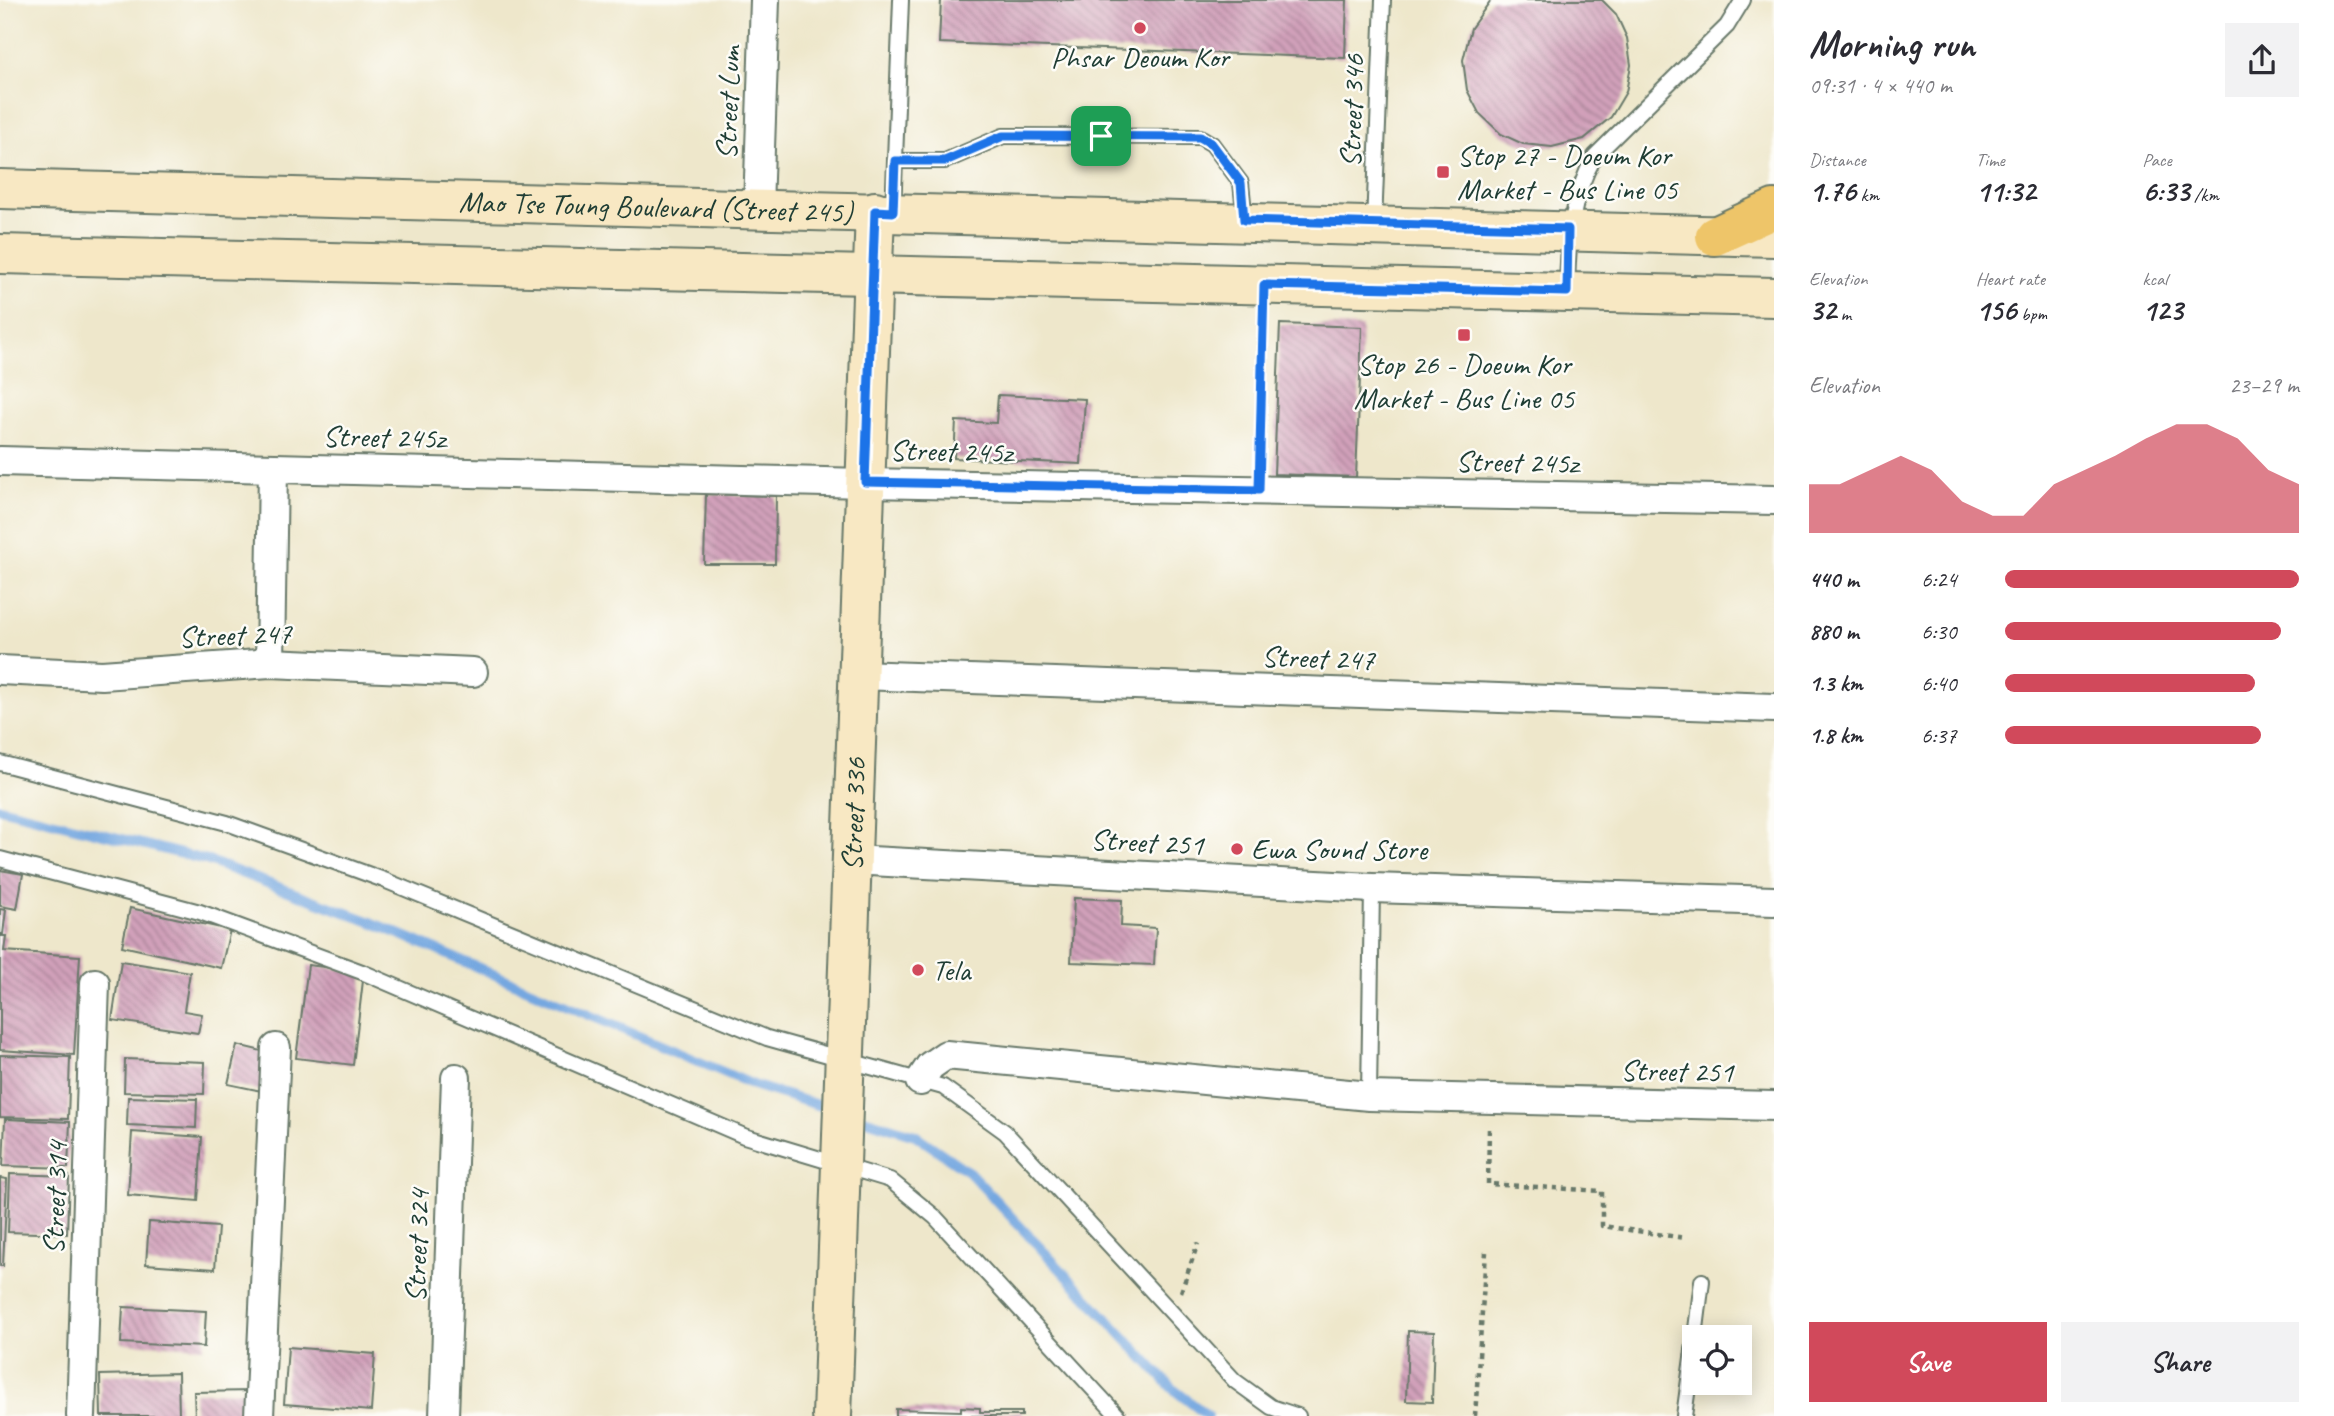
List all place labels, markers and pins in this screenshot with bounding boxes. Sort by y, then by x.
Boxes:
marker: Phsar Deoum Kor [1132,20,1148,36]
place label: Phsar Deoum Kor [1051,38,1231,76]
pin [1071,106,1131,166]
place label: Stop 27 - Doeum Kor Market - Bus Line 05 [1457,136,1679,208]
marker: Stop 27 - Doeum Kor Market - Bus Line 05 [1435,164,1451,180]
marker: Stop 26 - Doeum Kor Market - Bus Line 05 [1456,327,1472,343]
place label: Stop 26 - Doeum Kor Market - Bus Line 05 [1354,345,1576,417]
place label: Ewa Sound Store [1251,830,1429,868]
marker: Ewa Sound Store [1229,841,1245,857]
place label: Tela [932,951,972,989]
marker: Tela [910,962,926,978]

